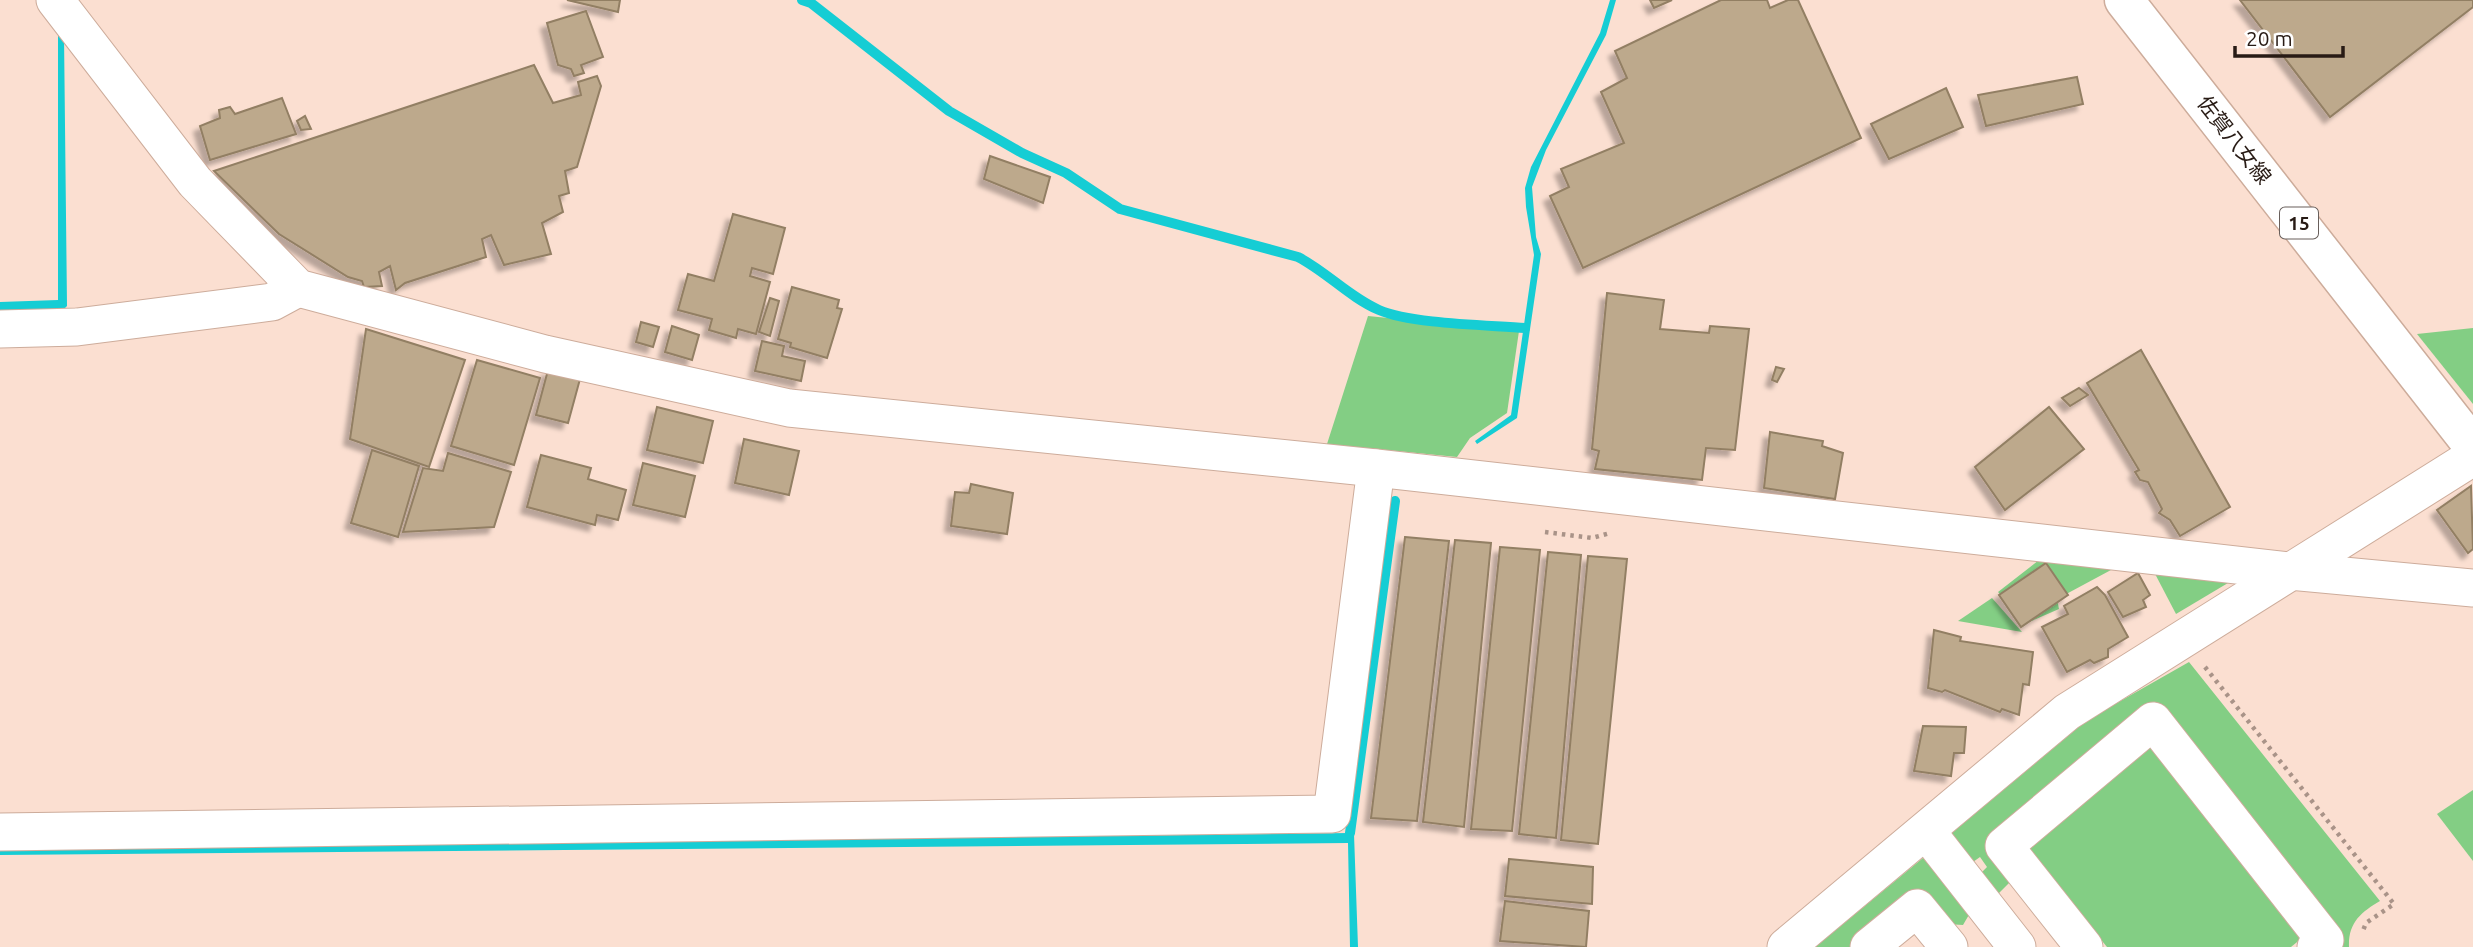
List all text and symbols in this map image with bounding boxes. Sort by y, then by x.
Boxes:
scale bar [2235,14,2344,58]
text: 20 m [2246,26,2293,50]
street label: 佐賀八女線 [2193,91,2277,188]
road number: 15 [2280,208,2318,238]

